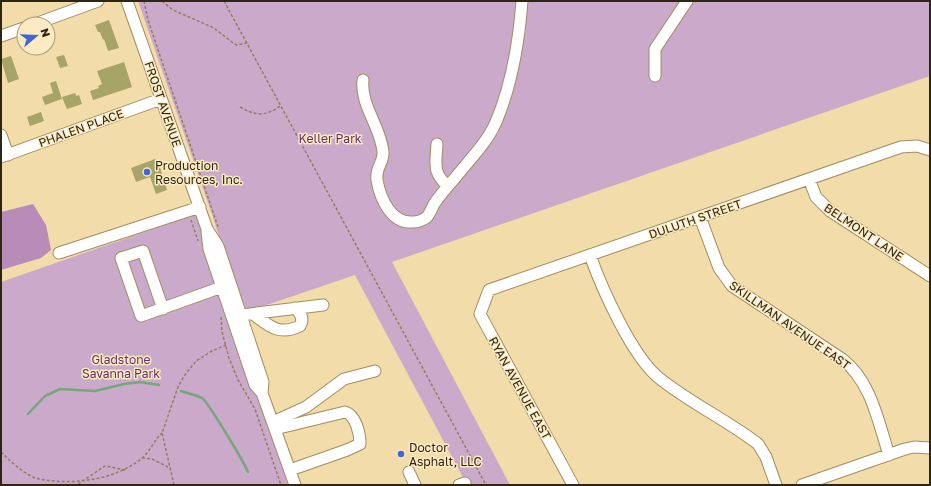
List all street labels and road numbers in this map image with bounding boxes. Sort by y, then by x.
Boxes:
street label: FROST AVENUE [141,59,185,149]
street label: PHALEN PLACE [36,106,126,150]
street label: DULUTH STREET [647,196,744,242]
street label: BELMONT LANE [821,200,907,264]
street label: SKILLMAN AVENUE EAST [726,277,854,373]
street label: RYAN AVENUE EAST [486,334,555,443]

